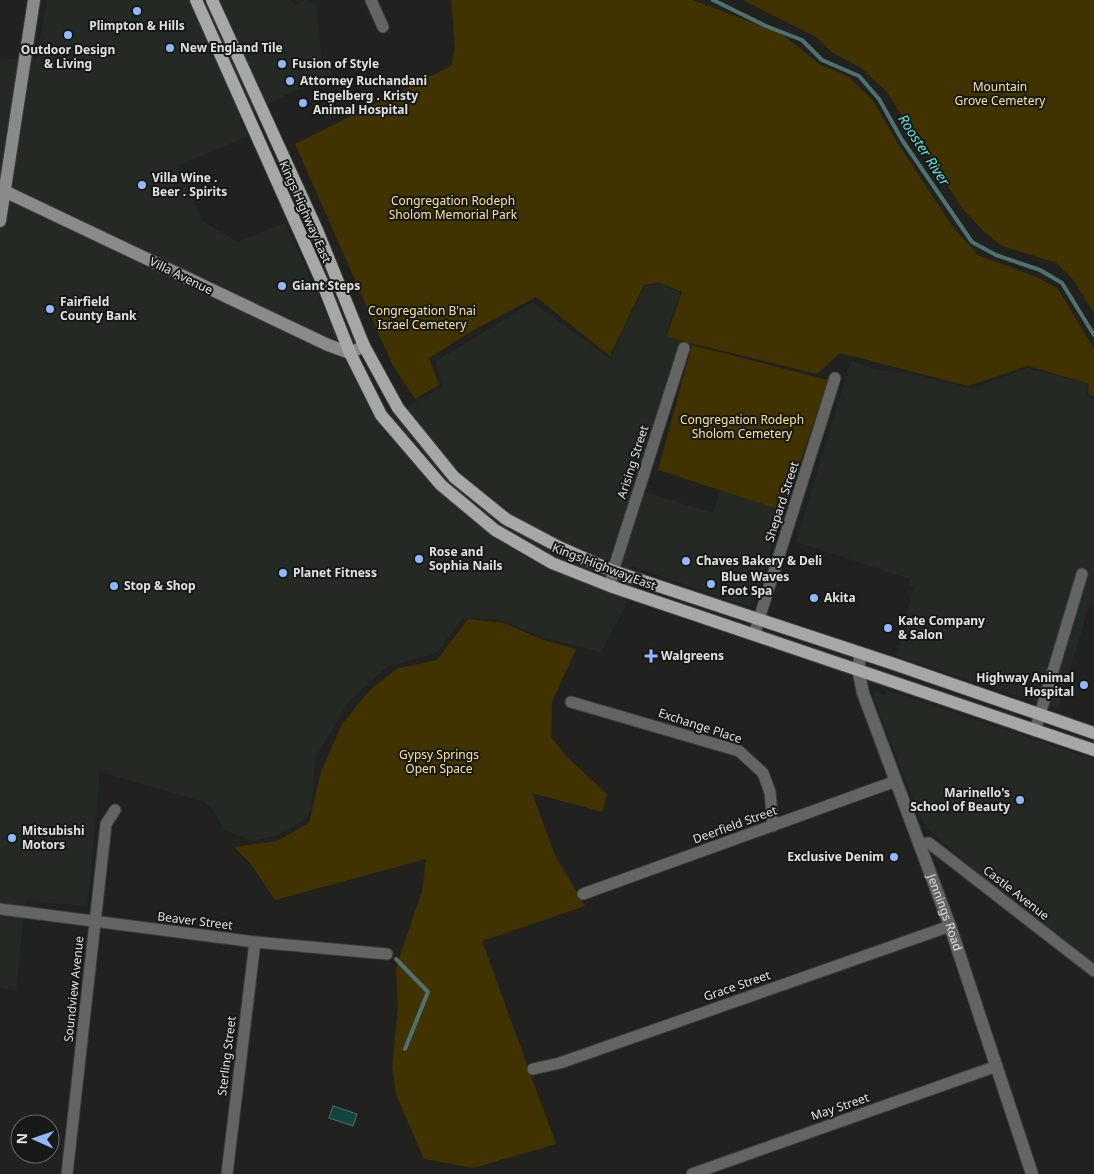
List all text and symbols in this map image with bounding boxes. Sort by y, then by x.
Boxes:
marker: Plimpton & Hills [131,5,143,17]
place label: Plimpton & Hills [89,17,185,34]
marker: Outdoor Design & Living [62,29,74,41]
place label: New England Tile [180,39,283,56]
place label: Outdoor Design & Living [21,41,115,72]
marker: New England Tile [164,42,176,54]
place label: Fusion of Style [292,55,379,72]
marker: Fusion of Style [276,58,288,70]
place label: Attorney Ruchandani [300,72,427,89]
marker: Attorney Ruchandani [284,75,296,87]
park label: Mountain Grove Cemetery [955,78,1046,109]
place label: Engelberg . Kristy Animal Hospital [313,87,418,118]
marker: Engelberg . Kristy Animal Hospital [297,97,309,109]
water label: Rooster River [894,110,955,189]
street label: Kings Highway East [275,158,336,266]
place label: Villa Wine . Beer . Spirits [152,169,227,200]
marker: Villa Wine . Beer . Spirits [136,179,148,191]
park label: Congregation Rodeph Sholom Memorial Park [389,192,518,223]
street label: Villa Avenue [147,253,216,298]
place label: Giant Steps [292,277,360,294]
marker: Giant Steps [276,280,288,292]
place label: Fairfield County Bank [60,293,137,324]
park label: Congregation B'nai Israel Cemetery [368,302,476,333]
marker: Fairfield County Bank [44,303,56,315]
park label: Congregation Rodeph Sholom Cemetery [680,411,804,442]
street label: Arising Street [613,422,653,501]
street label: Shepard Street [761,459,803,544]
street label: Kings Highway East [550,539,659,594]
place label: Rose and Sophia Nails [429,543,503,574]
place label: Chaves Bakery & Deli [696,552,822,569]
marker: Rose and Sophia Nails [413,553,425,565]
marker: Chaves Bakery & Deli [680,555,692,567]
place label: Planet Fitness [293,564,377,581]
marker: Planet Fitness [277,567,289,579]
place label: Blue Waves Foot Spa [721,568,789,599]
place label: Stop & Shop [124,577,196,594]
marker: Blue Waves Foot Spa [705,578,717,590]
marker: Stop & Shop [108,580,120,592]
place label: Akita [824,589,856,606]
marker: Akita [808,592,820,604]
place label: Kate Company & Salon [898,612,985,643]
marker: Kate Company & Salon [882,622,894,634]
place label: Walgreens [661,647,724,664]
marker: Walgreens [645,650,657,662]
place label: Highway Animal Hospital [976,669,1074,700]
marker: Highway Animal Hospital [1078,679,1090,691]
street label: Exchange Place [656,704,744,747]
park label: Gypsy Springs Open Space [399,746,479,777]
place label: Marinello's School of Beauty [910,784,1010,815]
marker: Marinello's School of Beauty [1014,794,1026,806]
street label: Deerfield Street [690,801,780,848]
place label: Mitsubishi Motors [22,822,85,853]
marker: Mitsubishi Motors [6,832,18,844]
place label: Exclusive Denim [787,848,884,865]
marker: Exclusive Denim [888,851,900,863]
street label: Castle Avenue [980,861,1053,924]
street label: Jennings Road [923,871,967,953]
street label: Beaver Street [156,907,234,934]
street label: Soundview Avenue [59,935,88,1043]
street label: Grace Street [701,966,773,1005]
street label: Sterling Street [213,1014,240,1097]
street label: May Street [809,1088,872,1124]
north arrow [10,1114,60,1164]
text: N [12,1133,31,1145]

